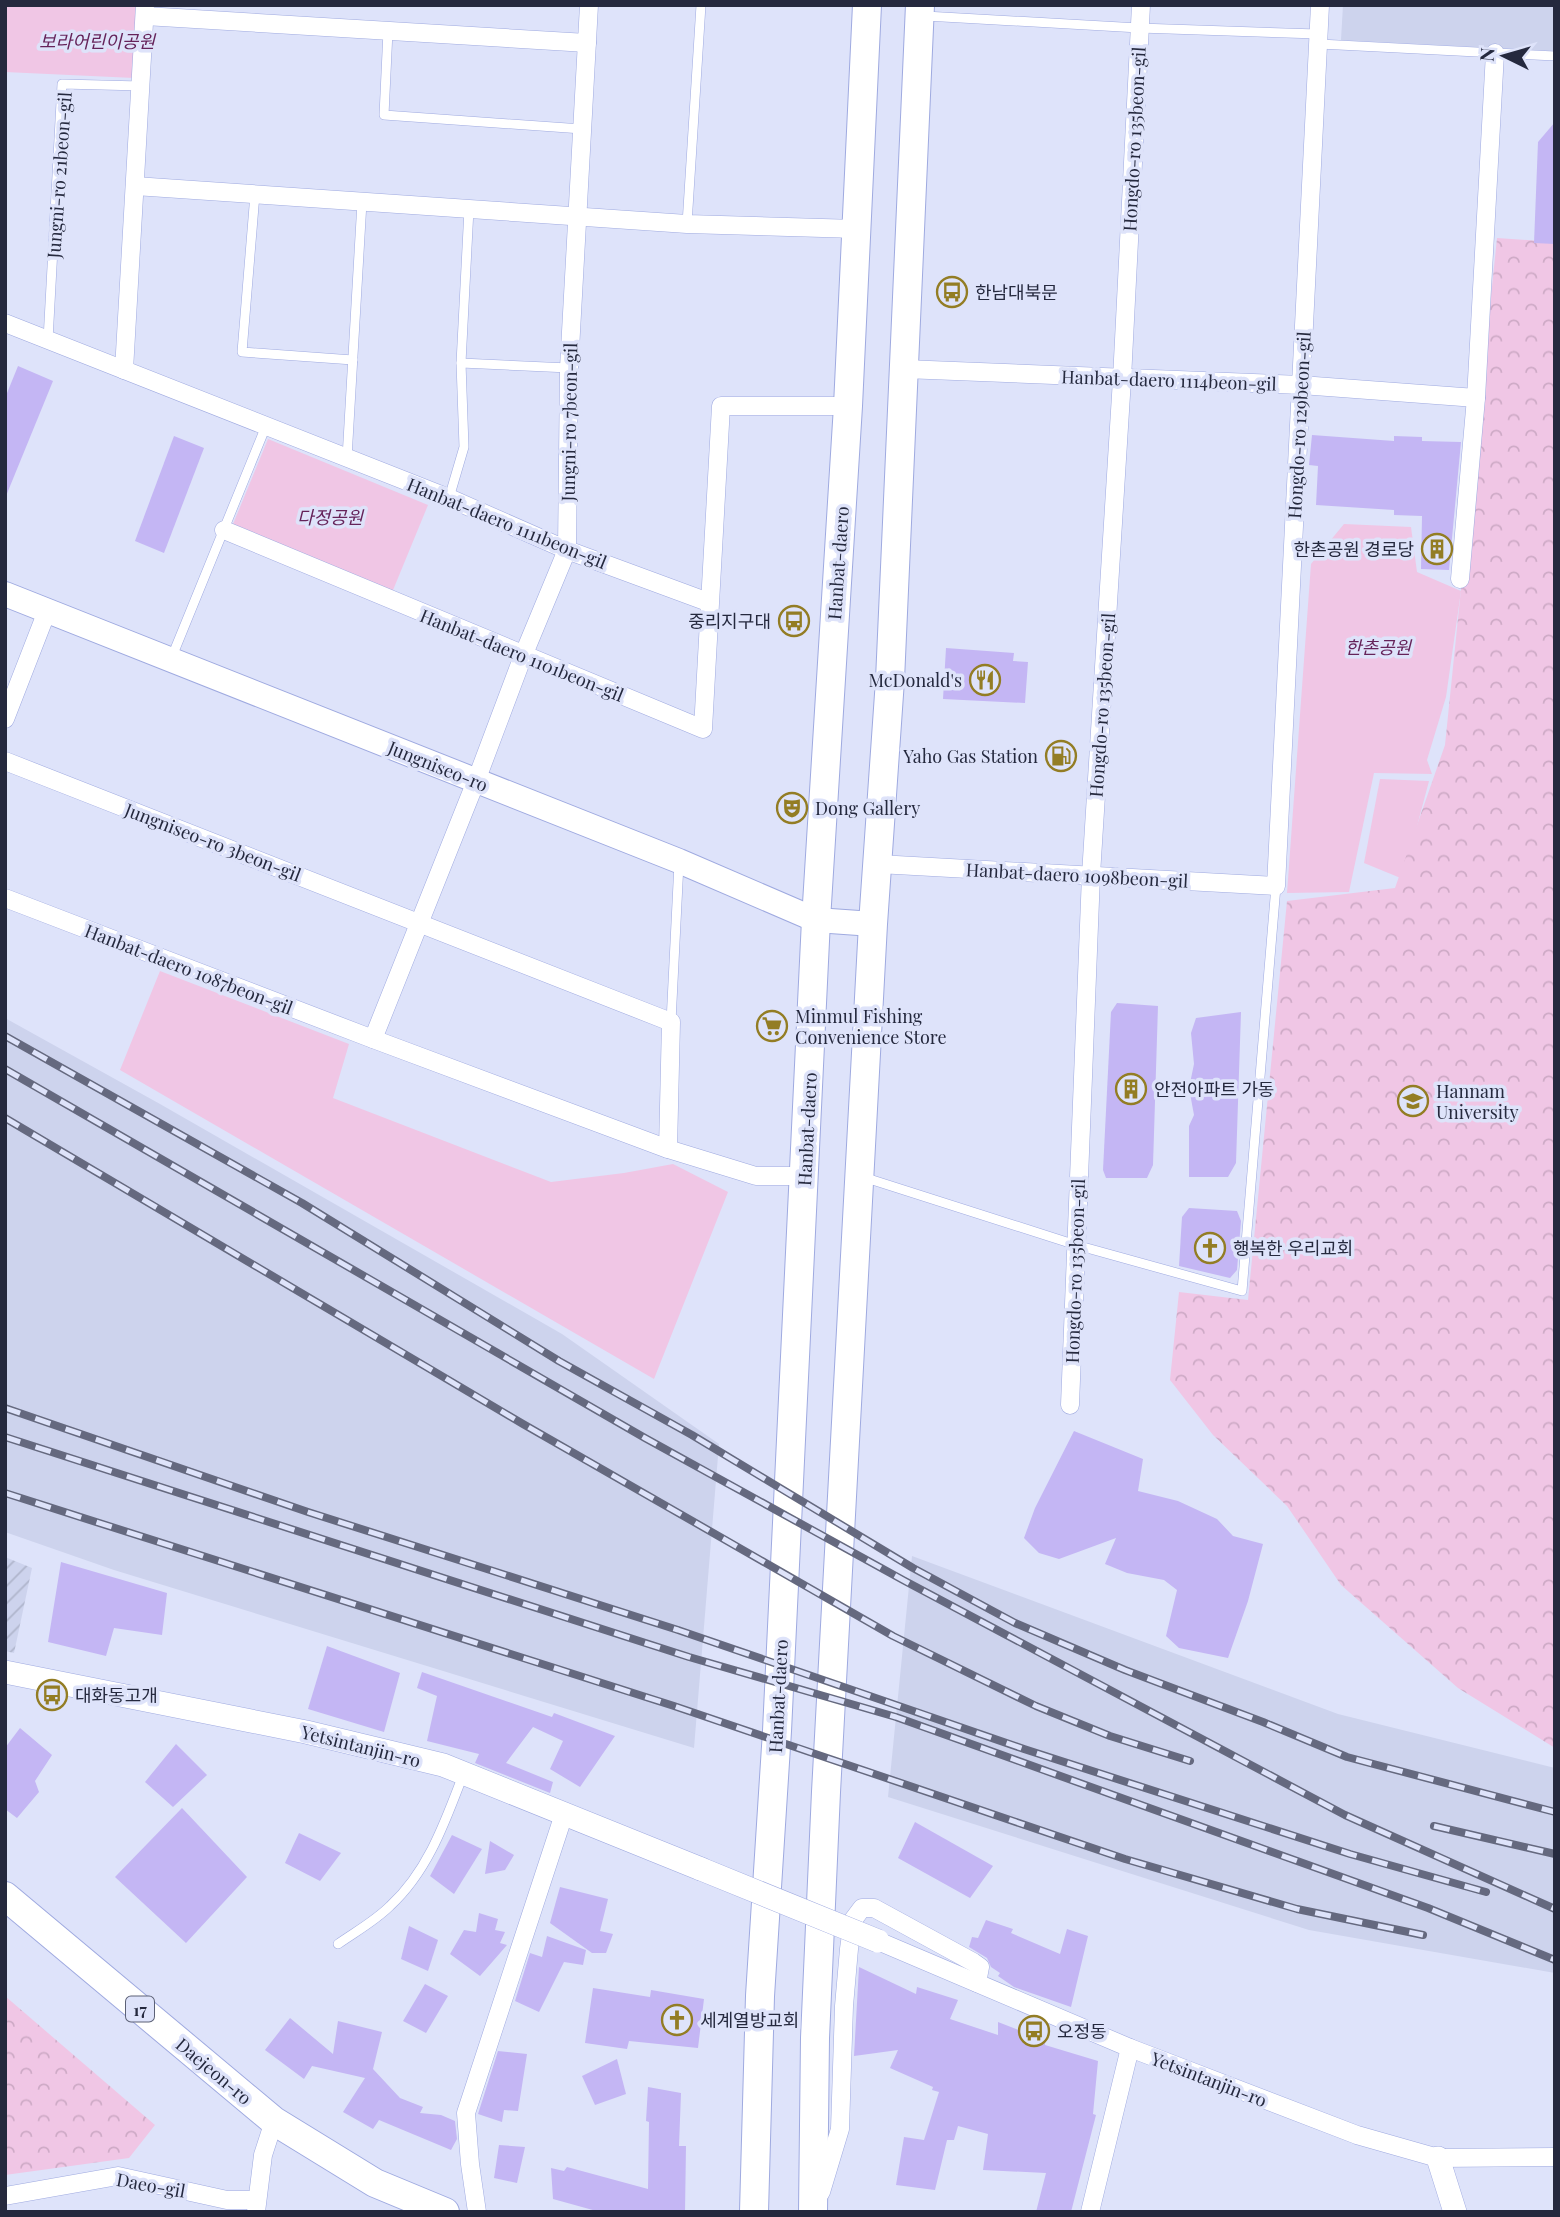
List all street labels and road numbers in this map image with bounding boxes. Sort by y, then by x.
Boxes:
street label: Hongdo-ro 135beon-gil [1117,46,1151,232]
street label: Jungni-ro 21beon-gil [41,91,77,260]
street label: Hongdo-ro 129beon-gil [1282,331,1316,519]
street label: Jungni-ro 7beon-gil [556,342,582,503]
street label: Hanbat-daero 1114beon-gil [1061,364,1277,396]
street label: Hanbat-daero 1111beon-gil [404,472,610,574]
street label: Hanbat-daero [822,505,854,621]
street label: Hanbat-daero 1101beon-gil [417,603,627,707]
street label: Hongdo-ro 135beon-gil [1084,612,1120,798]
street label: Jungniseo-ro [384,735,492,797]
street label: Jungniseo-ro 3beon-gil [121,797,305,887]
street label: Hanbat-daero 1098beon-gil [965,857,1189,893]
street label: Hanbat-daero 1087beon-gil [82,918,296,1020]
street label: Hanbat-daero [792,1071,822,1186]
street label: Hongdo-ro 135beon-gil [1060,1178,1090,1364]
street label: Hanbat-daero [763,1638,793,1753]
street label: Yetsintanjin-ro [298,1719,423,1772]
road number: 17 [126,1996,154,2022]
street label: Daejeon-ro [171,2032,257,2110]
street label: Yetsintanjin-ro [1147,2046,1270,2112]
street label: Daeo-gil [115,2167,187,2203]

